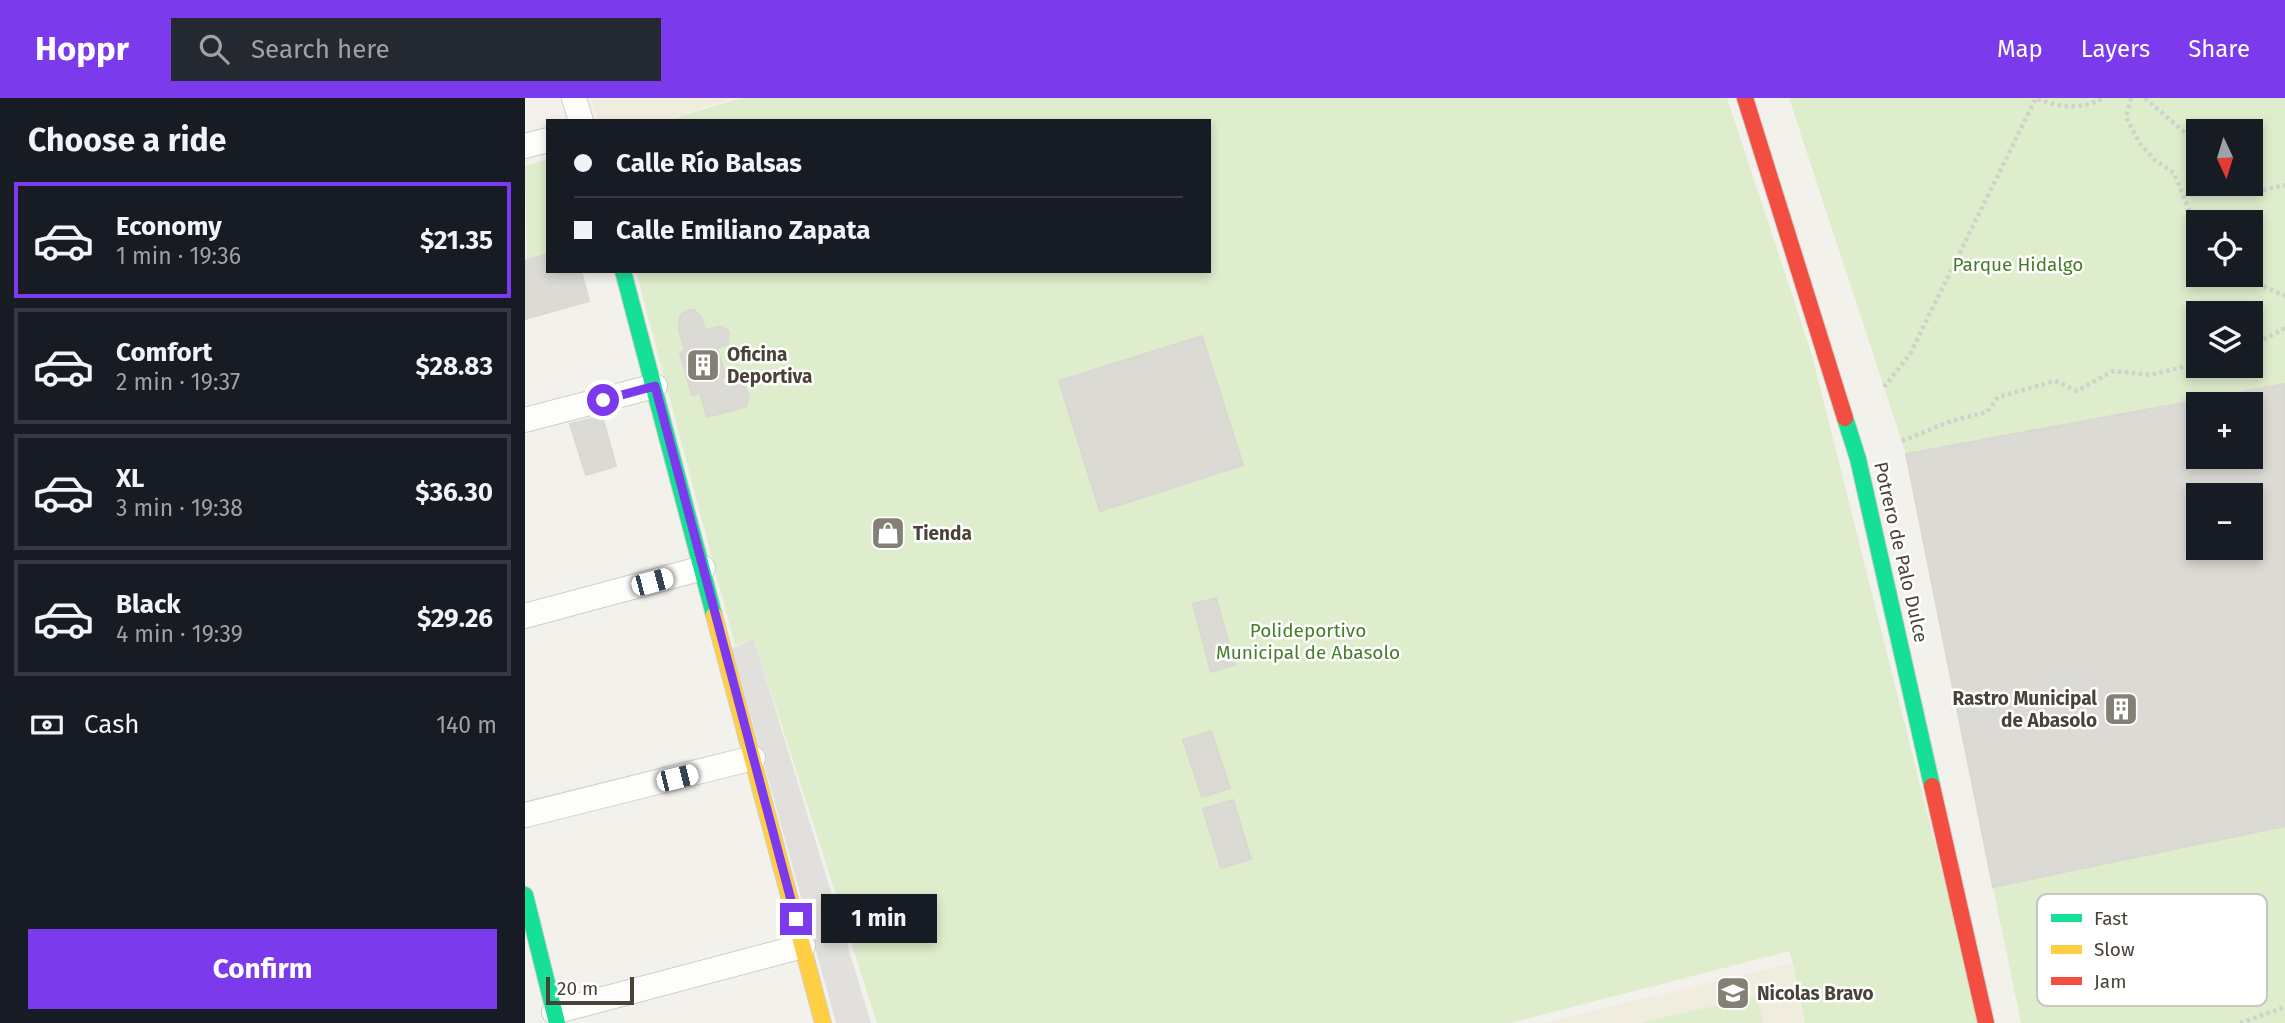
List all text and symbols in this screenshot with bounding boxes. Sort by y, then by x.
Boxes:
search box [171,18,661,81]
text: Hoppr [35,29,129,69]
icon: search [195,30,233,68]
text: Search here [251,34,390,65]
text: Map [1997,35,2043,63]
text: Layers [2081,35,2150,63]
text: Share [2188,35,2250,63]
north arrow [2186,119,2263,196]
map controls [2186,119,2263,560]
text: Choose a ride [28,121,226,159]
text: Calle Río Balsas [616,148,802,179]
icon: car [32,209,95,272]
button: locate [2186,210,2263,287]
text: Economy [116,211,222,242]
text: Calle Emiliano Zapata [616,215,870,246]
text: $21.35 [420,225,493,256]
text: 1 min · 19:36 [116,242,241,270]
park label: Parque Hidalgo [1953,253,2083,276]
button: layers [2186,301,2263,378]
icon: car [32,335,95,398]
text: Comfort [116,337,212,368]
place label: Oficina Deportiva [727,343,812,388]
building icon: Oficina Deportiva [684,346,722,384]
text: $28.83 [416,351,493,382]
text: 2 min · 19:37 [116,368,240,396]
route start [587,384,619,416]
button: + [2186,392,2263,469]
street label: Potrero de Palo Dulce [1869,459,1933,645]
icon: car [32,461,95,524]
text: XL [116,463,144,494]
text: $36.30 [415,477,493,508]
button: − [2186,483,2263,560]
text: 3 min · 19:38 [116,494,243,522]
shop icon: Tienda [869,514,907,552]
place label: Tienda [913,522,972,545]
car [629,566,676,598]
icon: car [32,587,95,650]
text: Black [116,589,181,620]
text: $29.26 [417,603,493,634]
park label: Polideportivo Municipal de Abasolo [1216,619,1400,664]
text: 4 min · 19:39 [116,620,243,648]
place label: Rastro Municipal de Abasolo [1952,687,2097,732]
building icon: Rastro Municipal de Abasolo [2102,690,2140,728]
icon: cash [28,706,66,744]
text: Cash [84,709,140,740]
text: 140 m [436,711,497,739]
car [655,763,700,793]
callout: 1 min [821,894,936,944]
legend [2037,894,2267,1006]
route end [780,903,812,935]
text: 1 min [851,904,907,932]
text: Fast [2094,907,2128,930]
button: Confirm [28,929,497,1009]
text: Slow [2094,938,2135,961]
text: Jam [2094,970,2126,993]
scale bar [546,974,633,1006]
school or university icon: Nicolas Bravo [1714,974,1752,1012]
text: 20 m [557,977,598,1000]
place label: Nicolas Bravo [1757,982,1874,1005]

